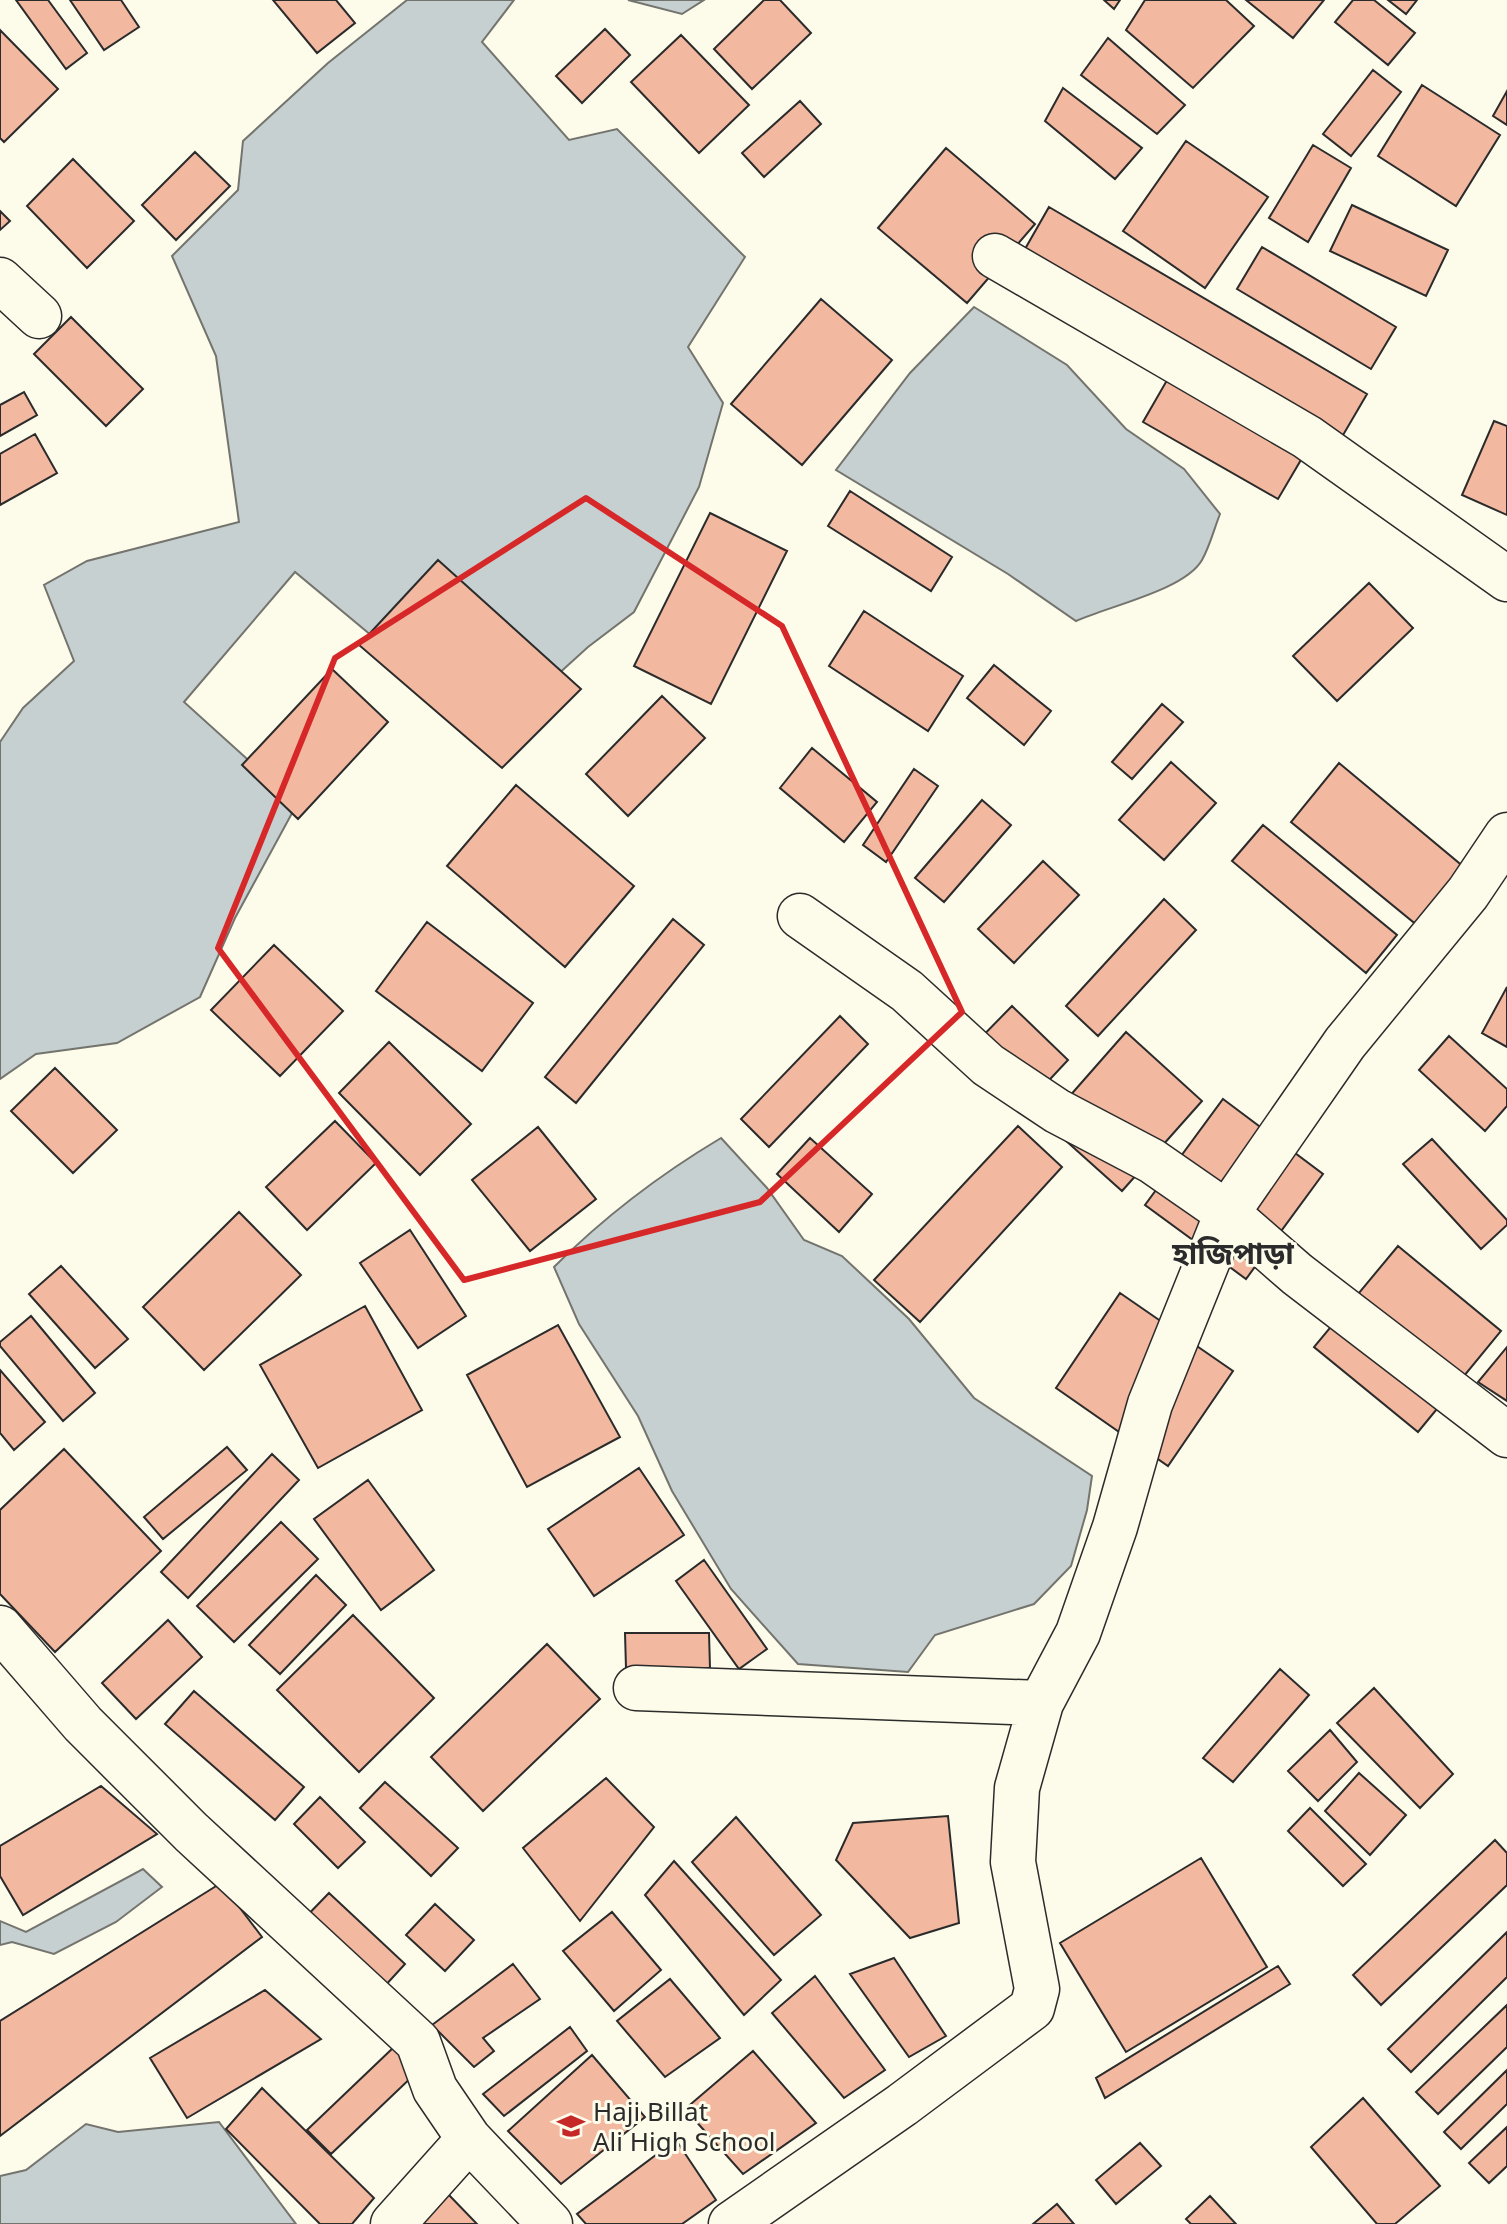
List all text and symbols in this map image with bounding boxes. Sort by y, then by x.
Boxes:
district label: হাজিপাড়া [1171,1232,1294,1273]
place label: Haji Billat Ali High School [593,2093,776,2159]
school or university icon: Haji Billat Ali High School [556,2111,586,2141]

